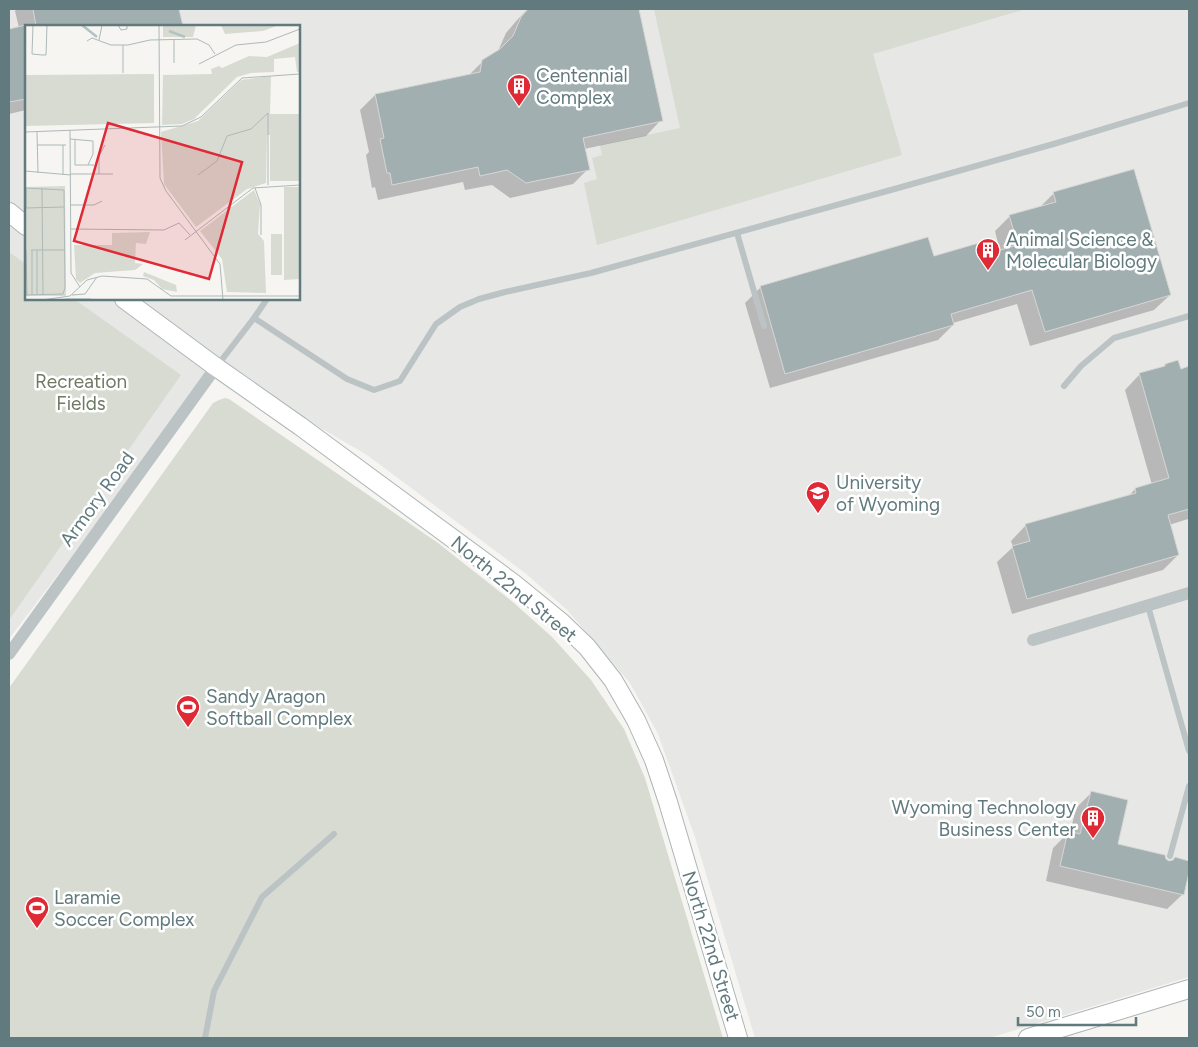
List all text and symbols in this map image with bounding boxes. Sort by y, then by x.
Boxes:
inset map [25,25,300,300]
place label: Centennial Complex [536,64,628,109]
building icon: Centennial Complex [506,73,532,107]
place label: Animal Science & Molecular Biology [1006,228,1157,273]
building icon: Animal Science & Molecular Biology [975,237,1001,271]
park label: Recreation Fields [35,370,127,415]
street label: Armory Road [55,447,139,551]
place label: University of Wyoming [836,471,940,516]
school or university icon: University of Wyoming [805,480,831,514]
street label: North 22nd Street [446,531,582,647]
place label: Sandy Aragon Softball Complex [206,685,352,730]
sports icon: Sandy Aragon Softball Complex [175,694,201,728]
place label: Wyoming Technology Business Center [891,796,1077,841]
building icon: Wyoming Technology Business Center [1080,805,1106,839]
street label: North 22nd Street [677,868,745,1024]
place label: Laramie Soccer Complex [54,886,194,931]
sports icon: Laramie Soccer Complex [24,895,50,929]
scale bar [1018,994,1136,1026]
text: 50 m [1026,1003,1061,1021]

